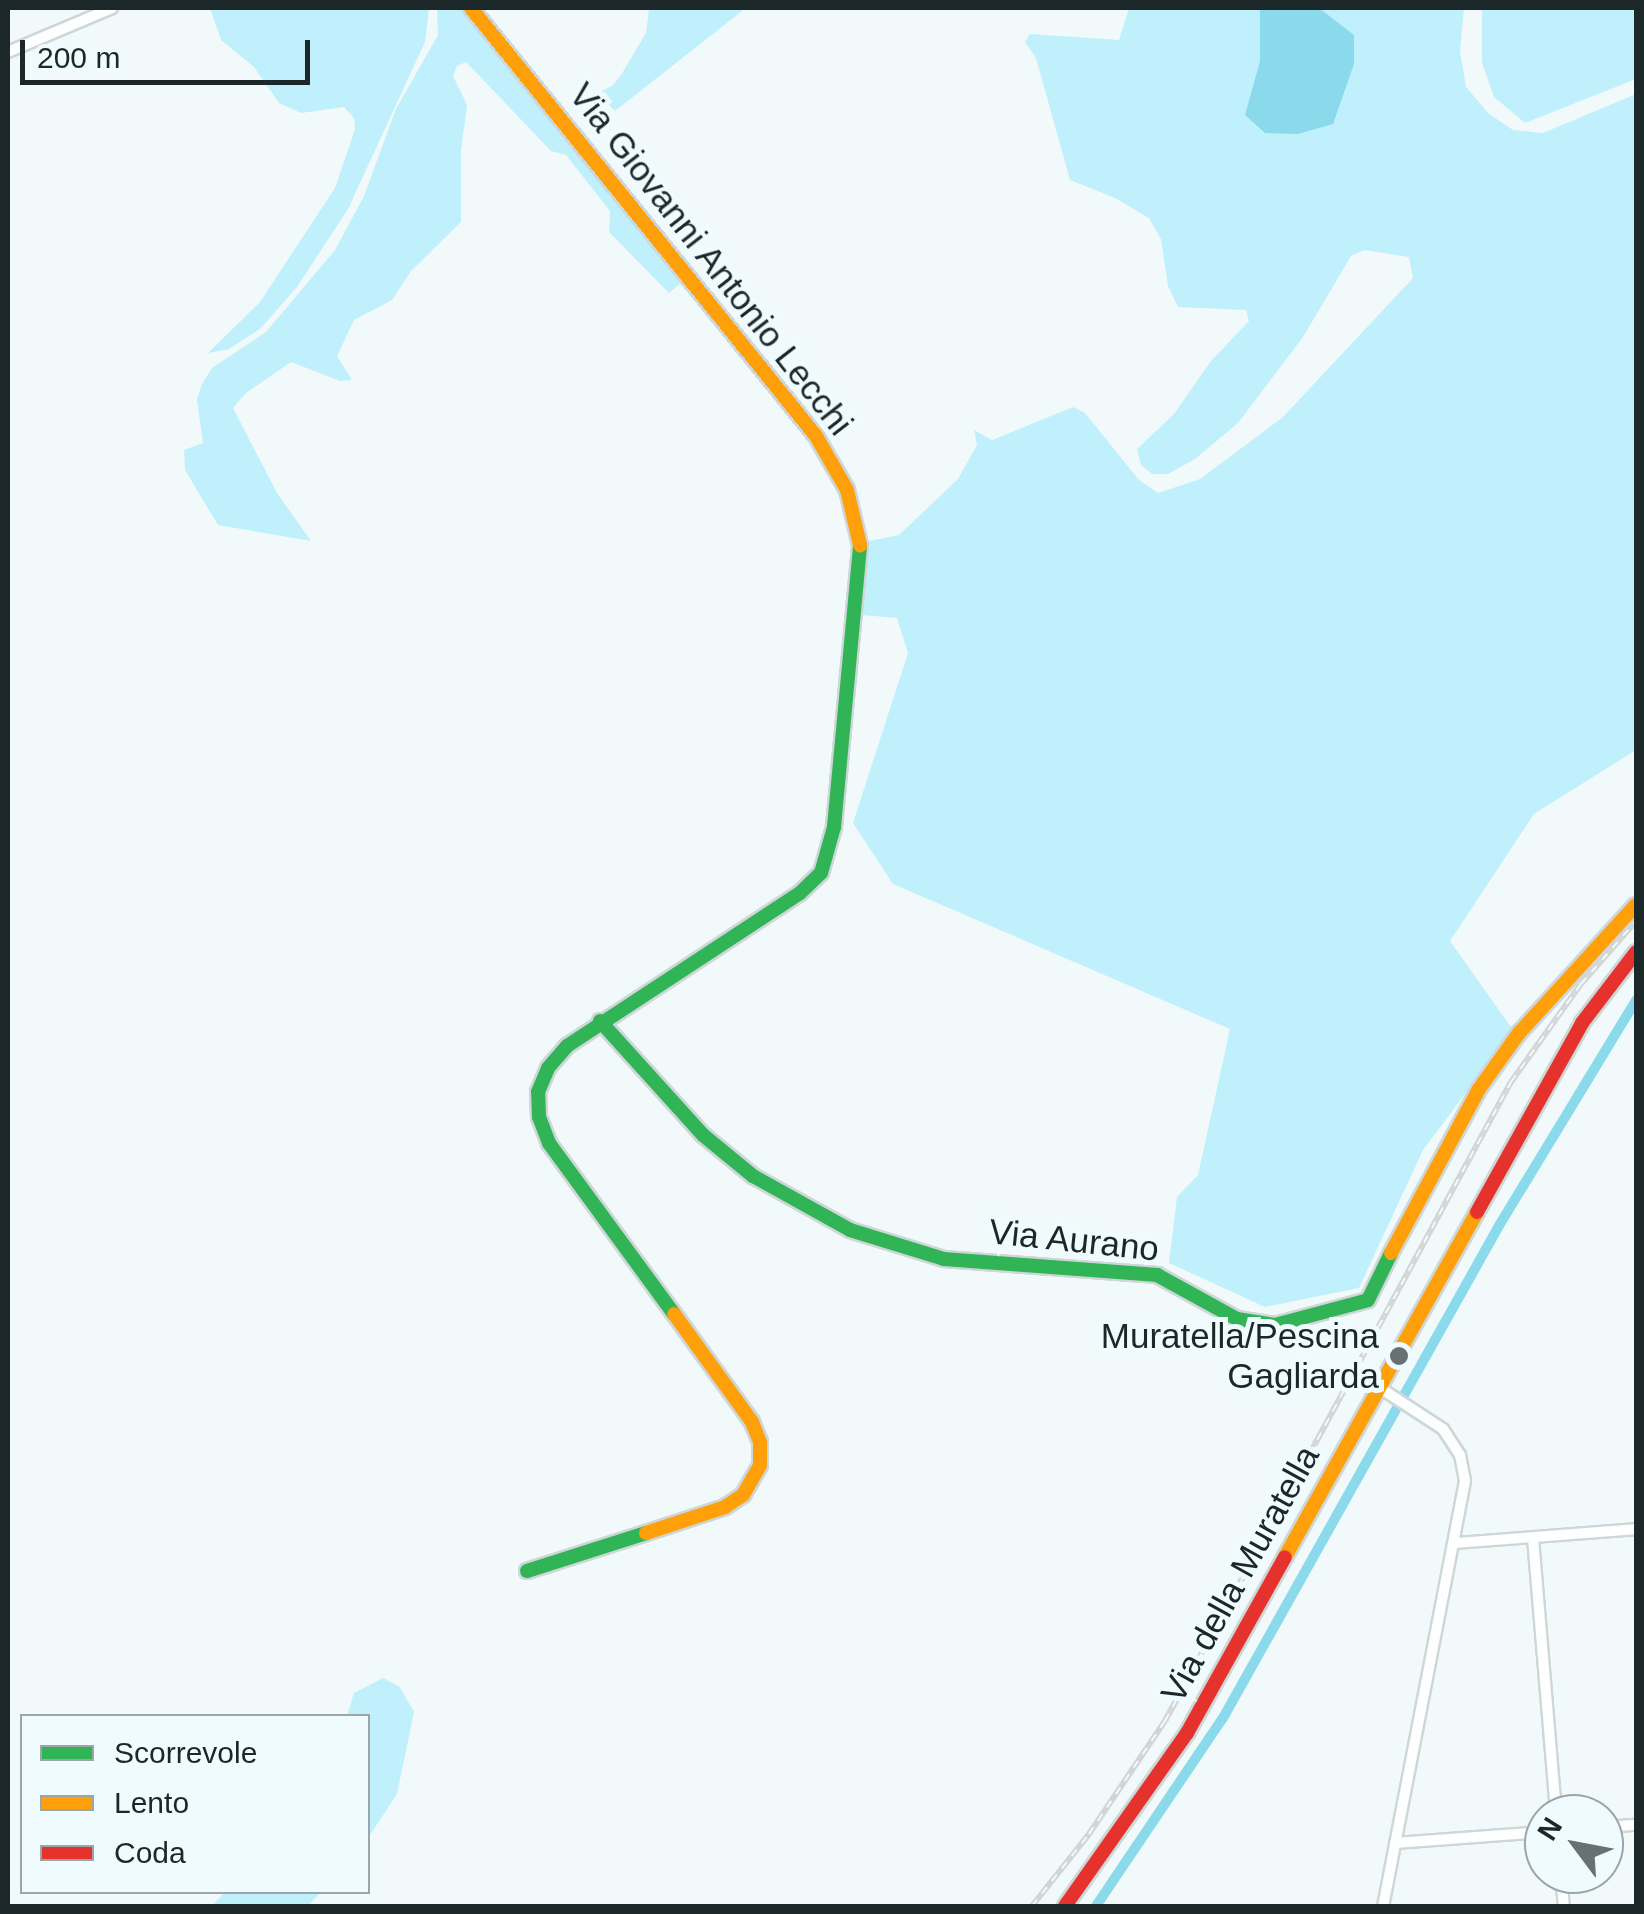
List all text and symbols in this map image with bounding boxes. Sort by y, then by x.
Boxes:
scale bar [25,20,315,82]
text: 200 m [37,41,120,74]
street label: Via Giovanni Antonio Lecchi [560,74,862,444]
street label: Via Aurano [986,1210,1162,1270]
place label: Muratella/Pescina Gagliarda [1101,1315,1379,1397]
marker: Muratella/Pescina Gagliarda [1388,1345,1410,1367]
street label: Via della Muratella [1152,1438,1328,1710]
legend [20,1714,370,1894]
text: Scorrevole [114,1736,257,1769]
text: Lento [114,1786,189,1819]
north arrow [1524,1794,1624,1894]
text: N [1531,1812,1568,1846]
text: Coda [114,1836,186,1869]

